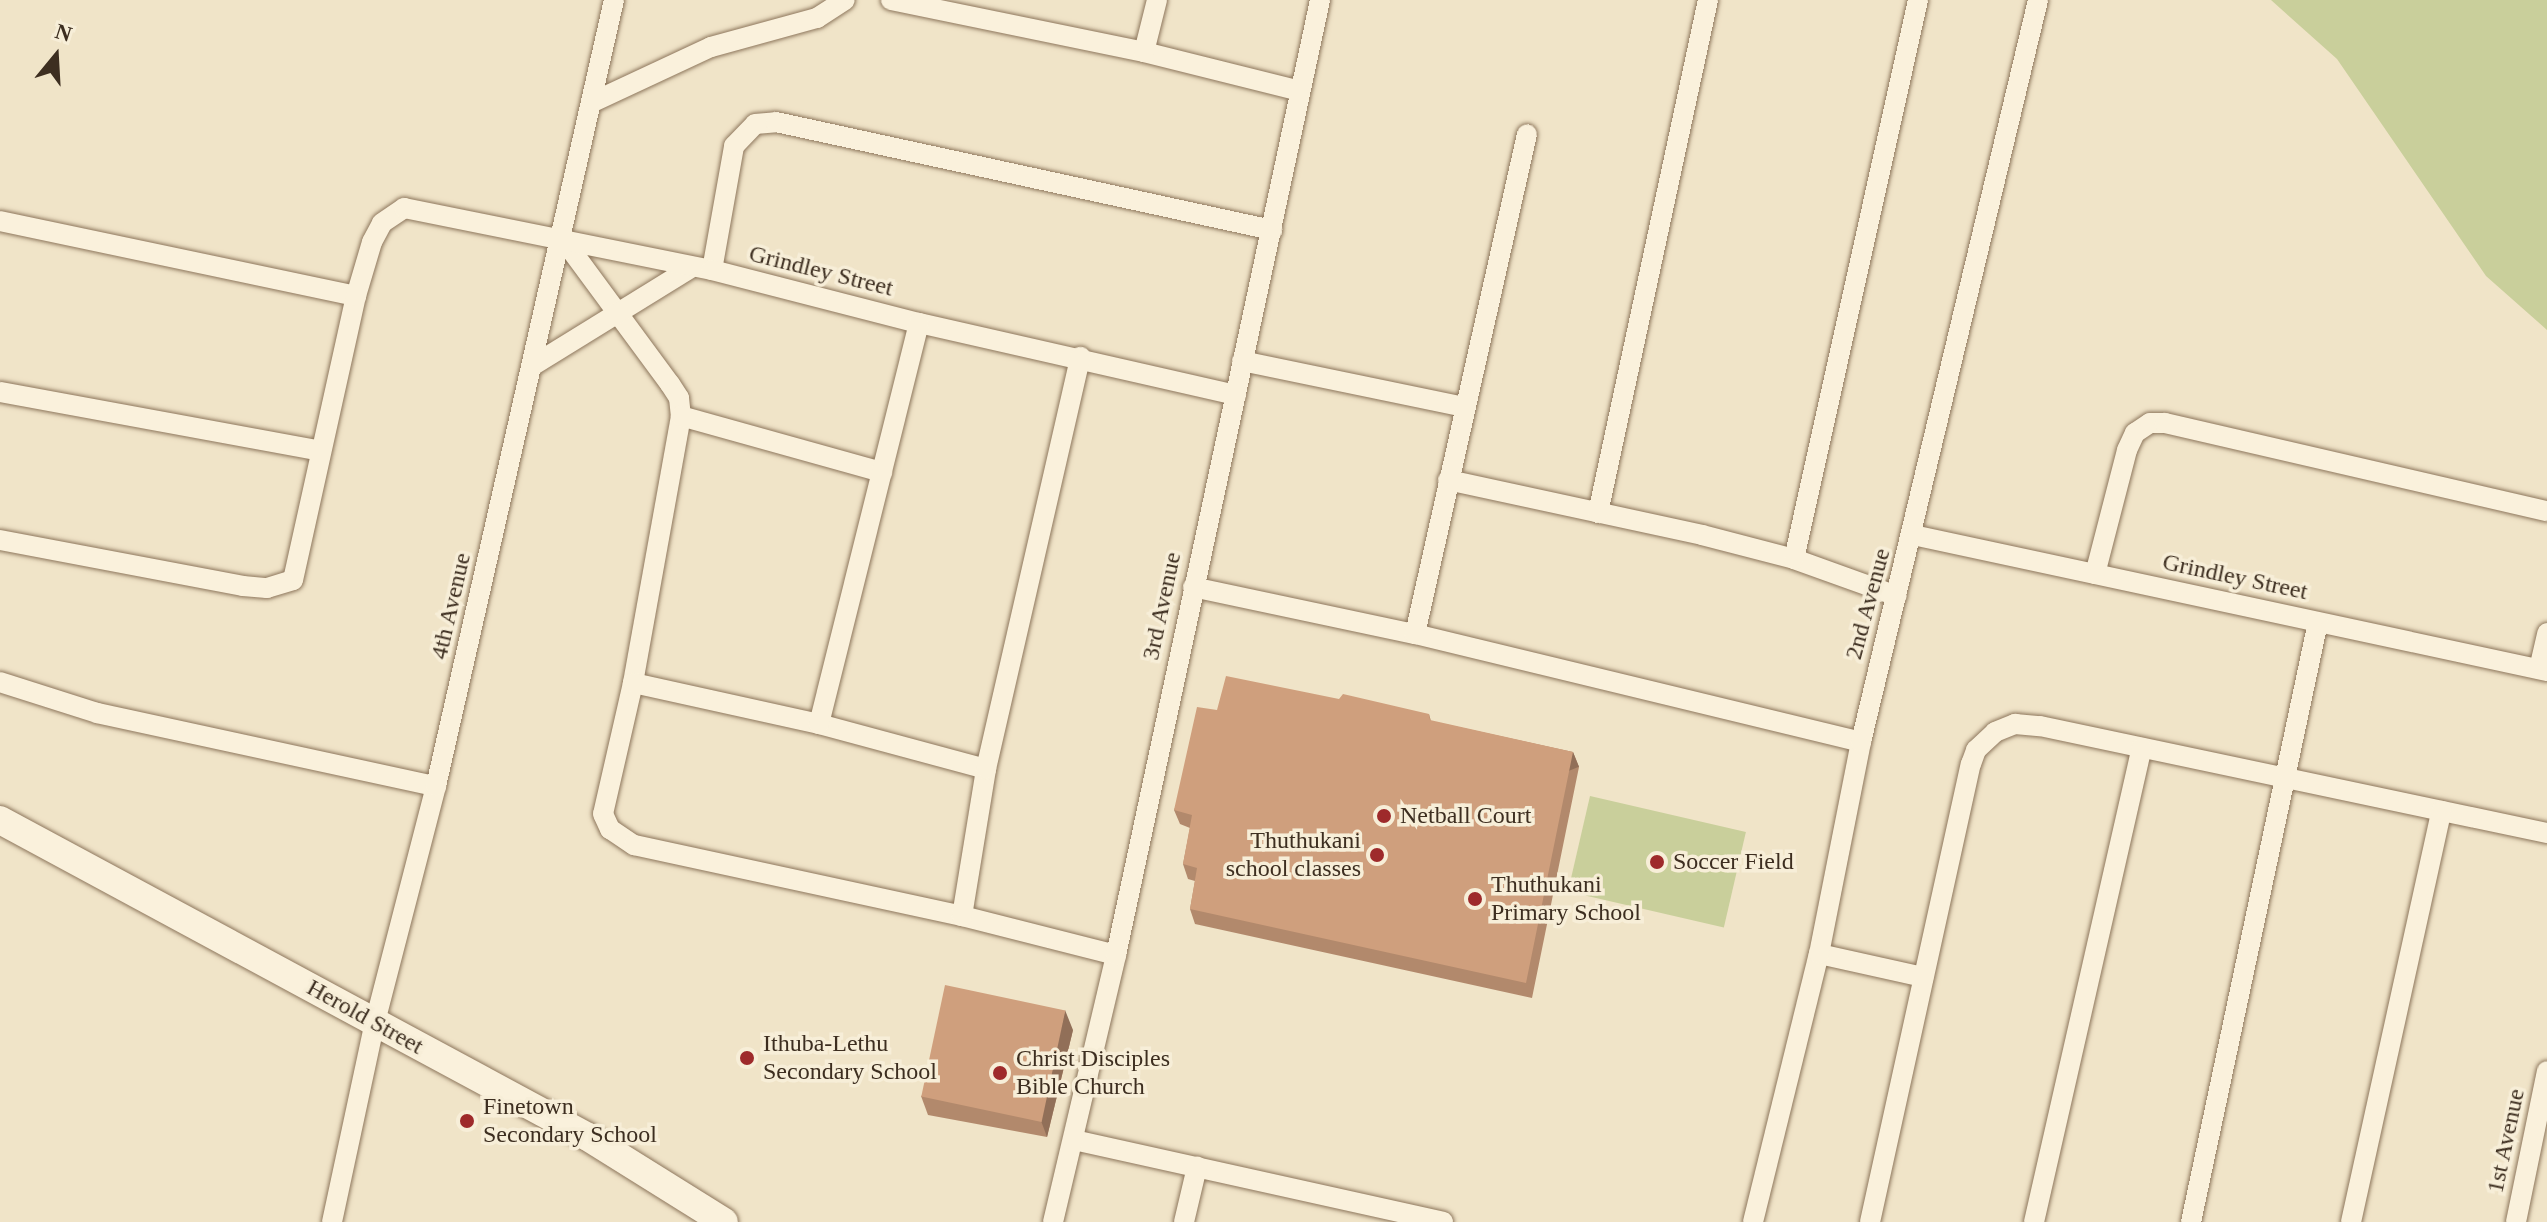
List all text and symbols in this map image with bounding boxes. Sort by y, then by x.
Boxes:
north arrow [16,16,96,96]
text: N [52,18,75,47]
street label: Grindley Street [746,239,896,303]
street label: 2nd Avenue [1839,545,1897,663]
street label: Grindley Street [2160,548,2310,606]
street label: 4th Avenue [425,549,477,663]
street label: 3rd Avenue [1136,549,1188,663]
place label: Netball Court [1400,802,1531,830]
marker: Netball Court [1375,807,1393,825]
place label: Thuthukani school classes [1226,827,1361,883]
marker: Thuthukani school classes [1368,846,1386,864]
place label: Soccer Field [1673,848,1794,876]
marker: Soccer Field [1648,853,1666,871]
place label: Thuthukani Primary School [1491,871,1641,927]
marker: Thuthukani Primary School [1466,890,1484,908]
street label: Herold Street [302,973,428,1061]
place label: Ithuba-Lethu Secondary School [763,1030,937,1086]
place label: Christ Disciples Bible Church [1016,1045,1170,1101]
marker: Ithuba-Lethu Secondary School [738,1049,756,1067]
marker: Christ Disciples Bible Church [991,1064,1009,1082]
street label: 1st Avenue [2481,1086,2531,1196]
place label: Finetown Secondary School [483,1093,657,1149]
marker: Finetown Secondary School [458,1112,476,1130]

